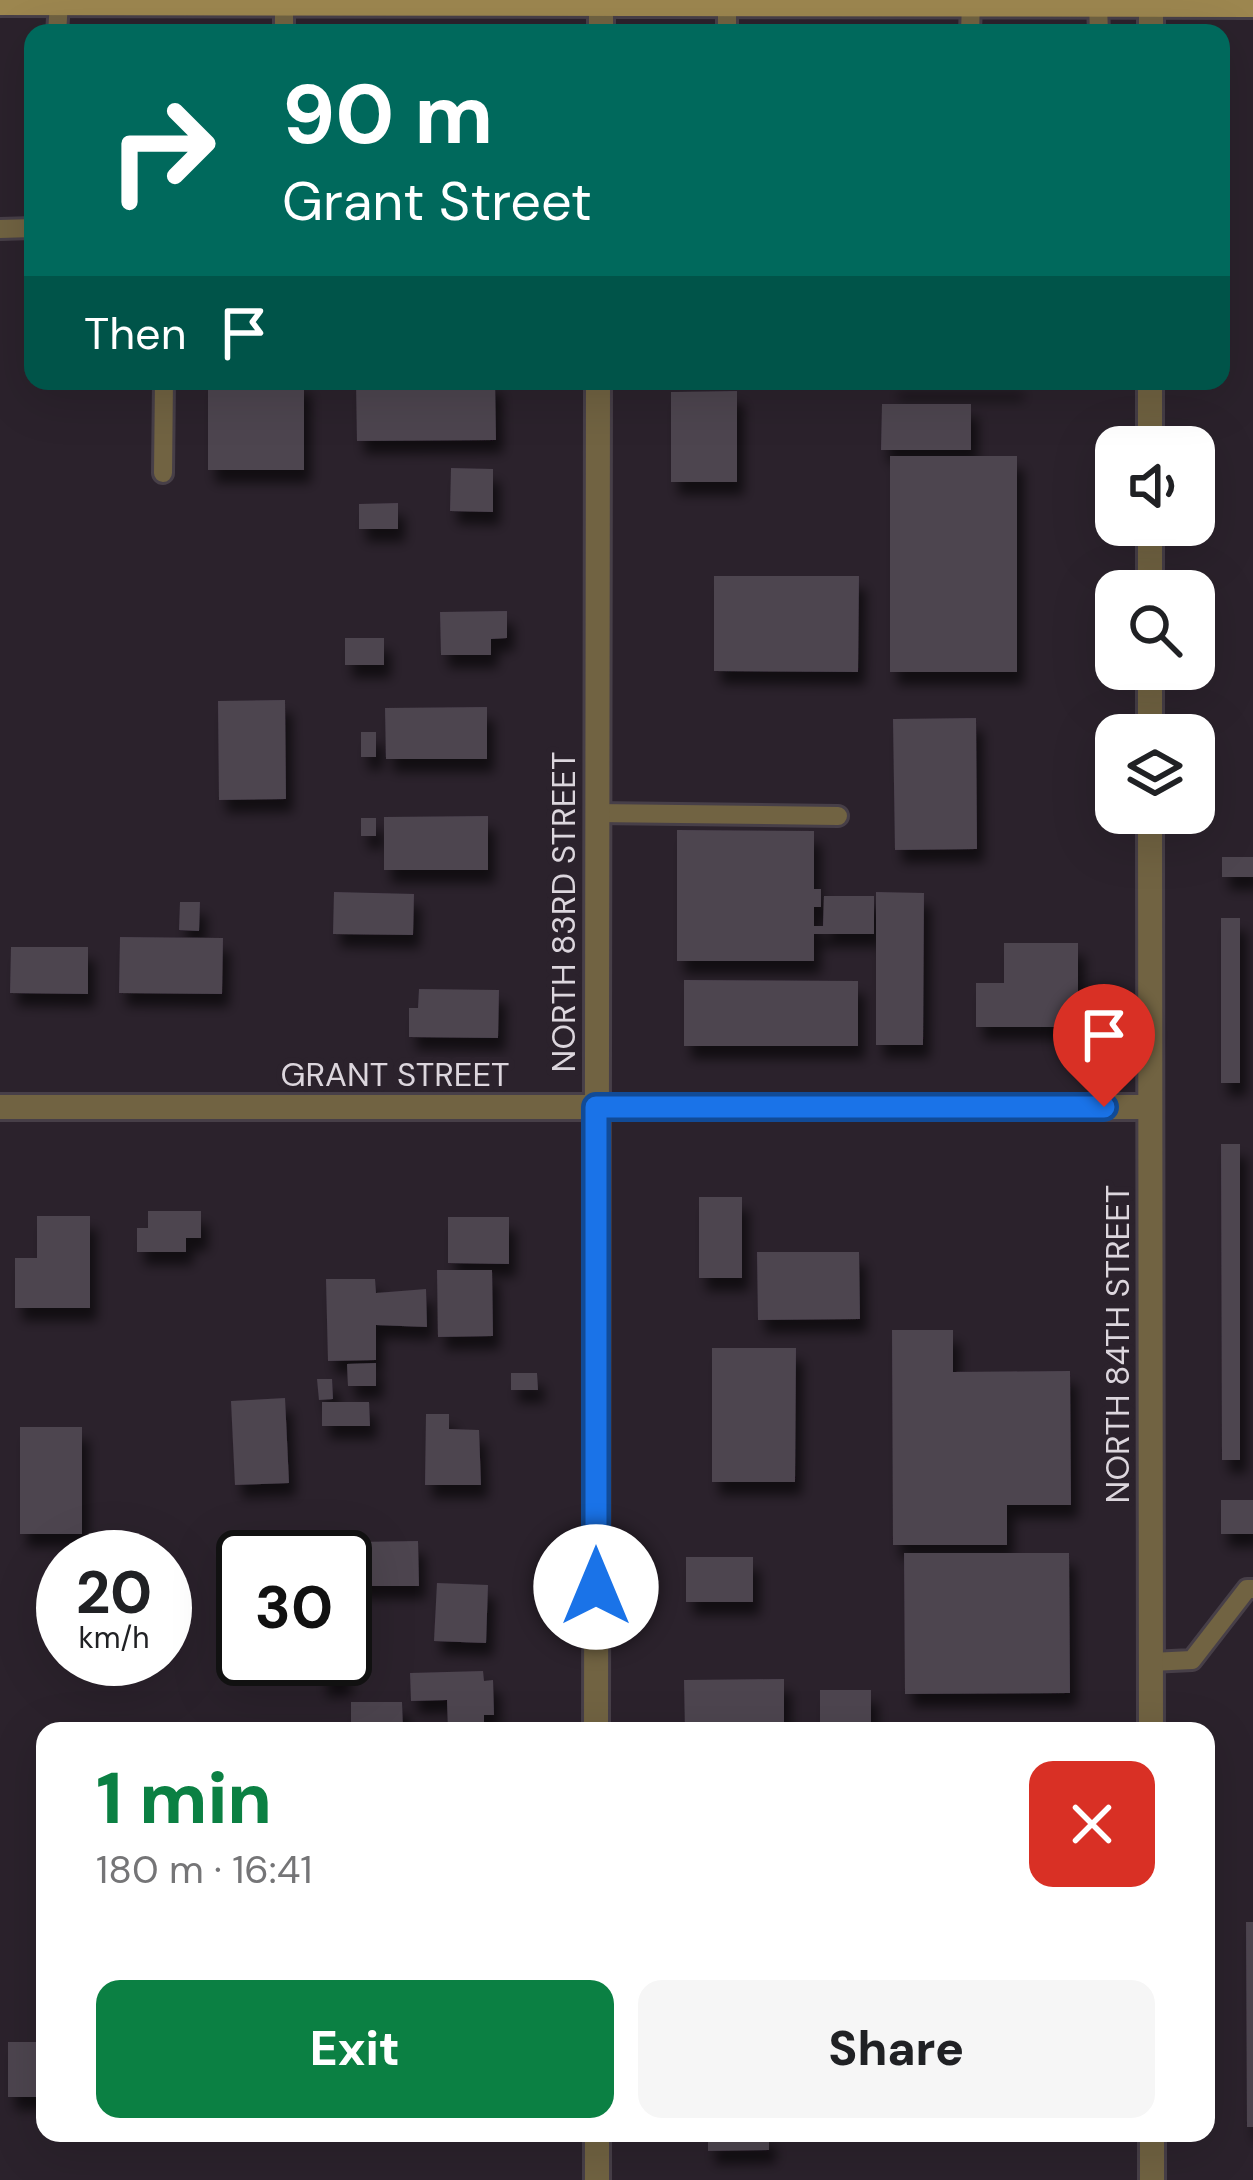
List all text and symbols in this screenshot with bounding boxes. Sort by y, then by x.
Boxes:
text: 90 m [282,60,493,169]
icon: right [84,72,240,228]
text: Grant Street [282,166,592,237]
icon: arrive [211,300,277,366]
text: Then [84,304,187,363]
map controls [1095,426,1215,834]
button: sound [1095,426,1215,546]
button: search [1095,570,1215,690]
button: layers [1095,714,1215,834]
street label: NORTH 83RD STREET [542,752,585,1072]
pin [1053,984,1155,1107]
icon: arrive [1071,1002,1137,1068]
street label: GRANT STREET [280,1053,510,1096]
street label: NORTH 84TH STREET [1096,1185,1139,1503]
position arrow [533,1524,659,1650]
speed limit sign: 30 [216,1530,372,1686]
text: 20 [76,1553,152,1632]
text: km/h [79,1618,149,1657]
text: 1 min [96,1752,272,1845]
button: close [1029,1761,1155,1887]
text: 180 m · 16:41 [96,1844,313,1895]
button: Exit [96,1980,614,2118]
button: Share [638,1980,1155,2118]

